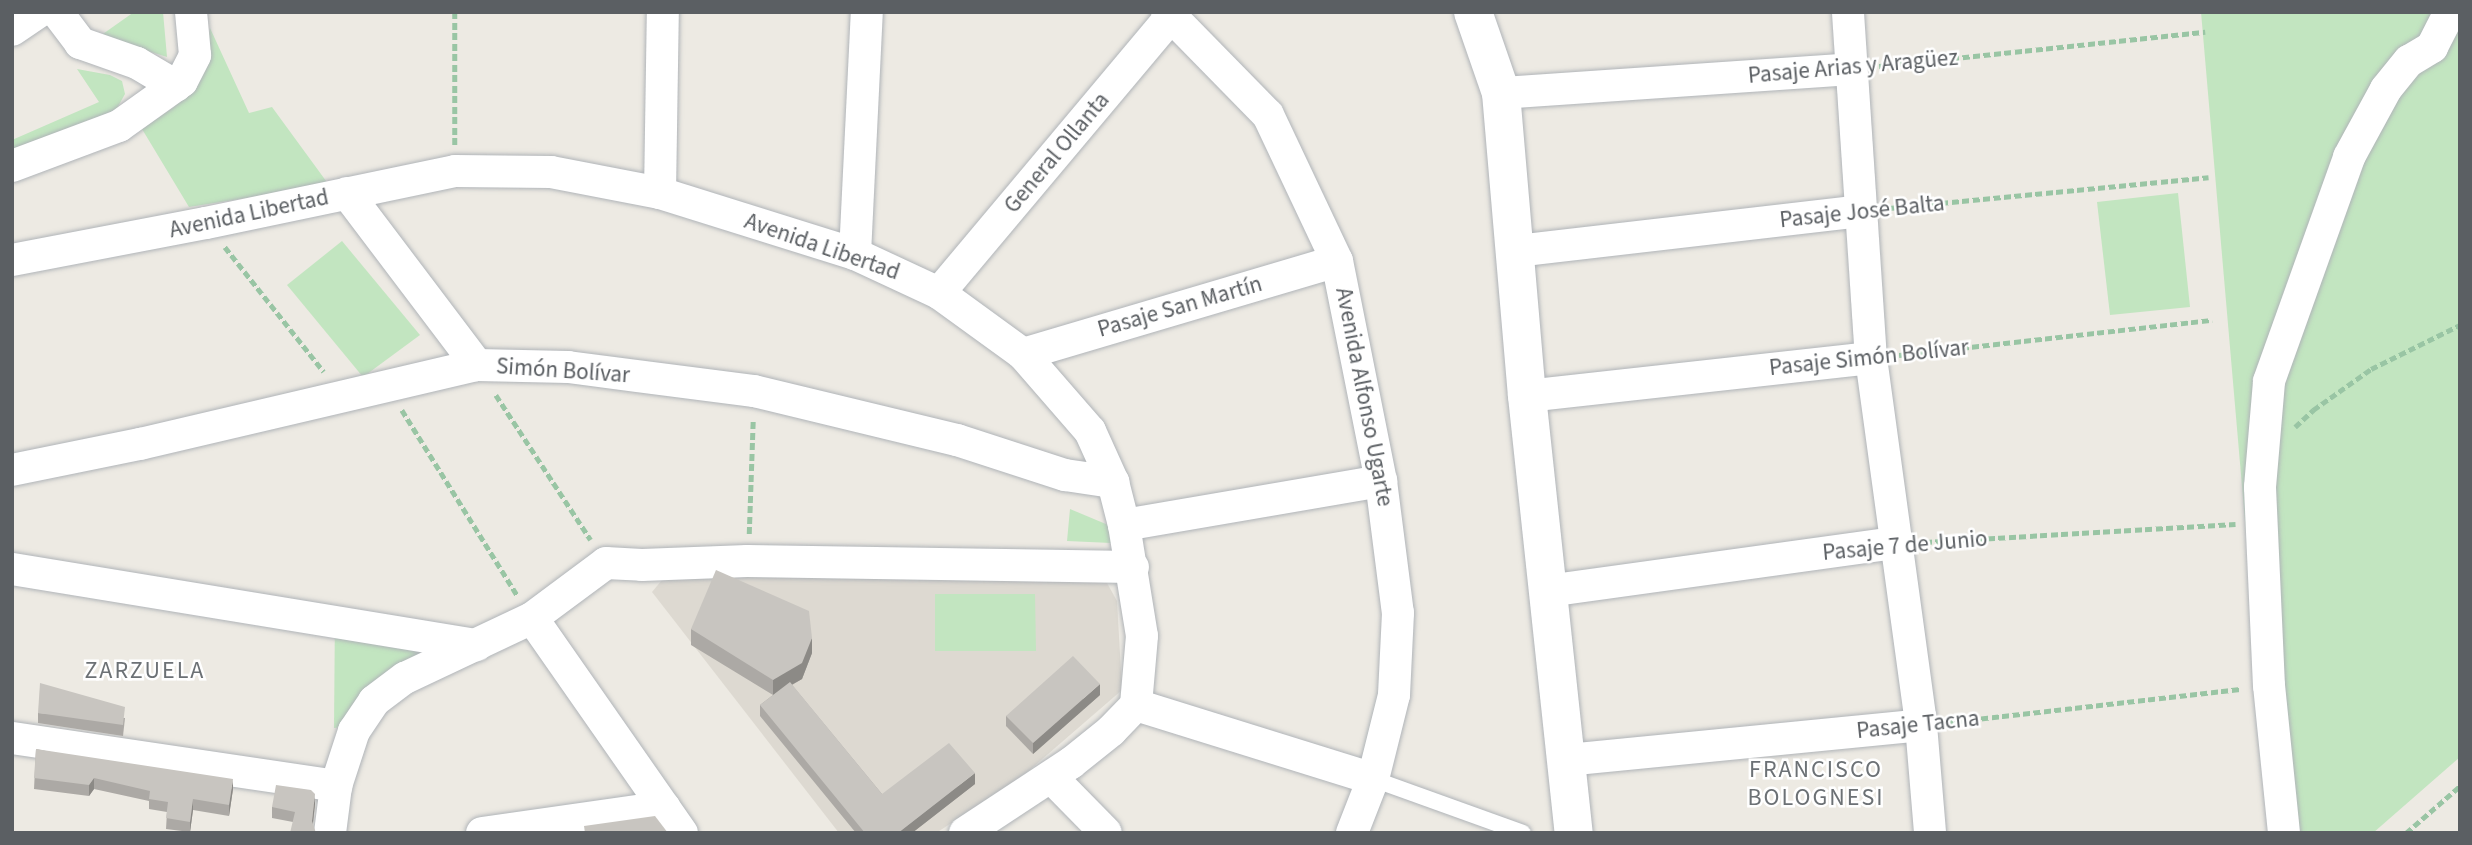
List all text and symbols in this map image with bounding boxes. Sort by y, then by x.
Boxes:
street label: Pasaje Arias y Aragüez [1747,44,1959,90]
street label: General Ollanta [998,87,1116,219]
street label: Avenida Libertad [167,184,331,244]
street label: Pasaje José Balta [1778,190,1946,234]
street label: Avenida Libertad [741,208,903,286]
street label: Pasaje San Martín [1095,270,1265,344]
street label: Avenida Alfonso Ugarte [1329,285,1399,509]
street label: Pasaje Simón Bolívar [1768,334,1970,382]
street label: Simón Bolívar [495,353,631,389]
street label: Pasaje 7 de Junio [1821,525,1989,567]
district label: ZARZUELA [86,657,204,685]
street label: Pasaje Tacna [1855,705,1981,745]
district label: FRANCISCO BOLOGNESI [1749,756,1883,812]

